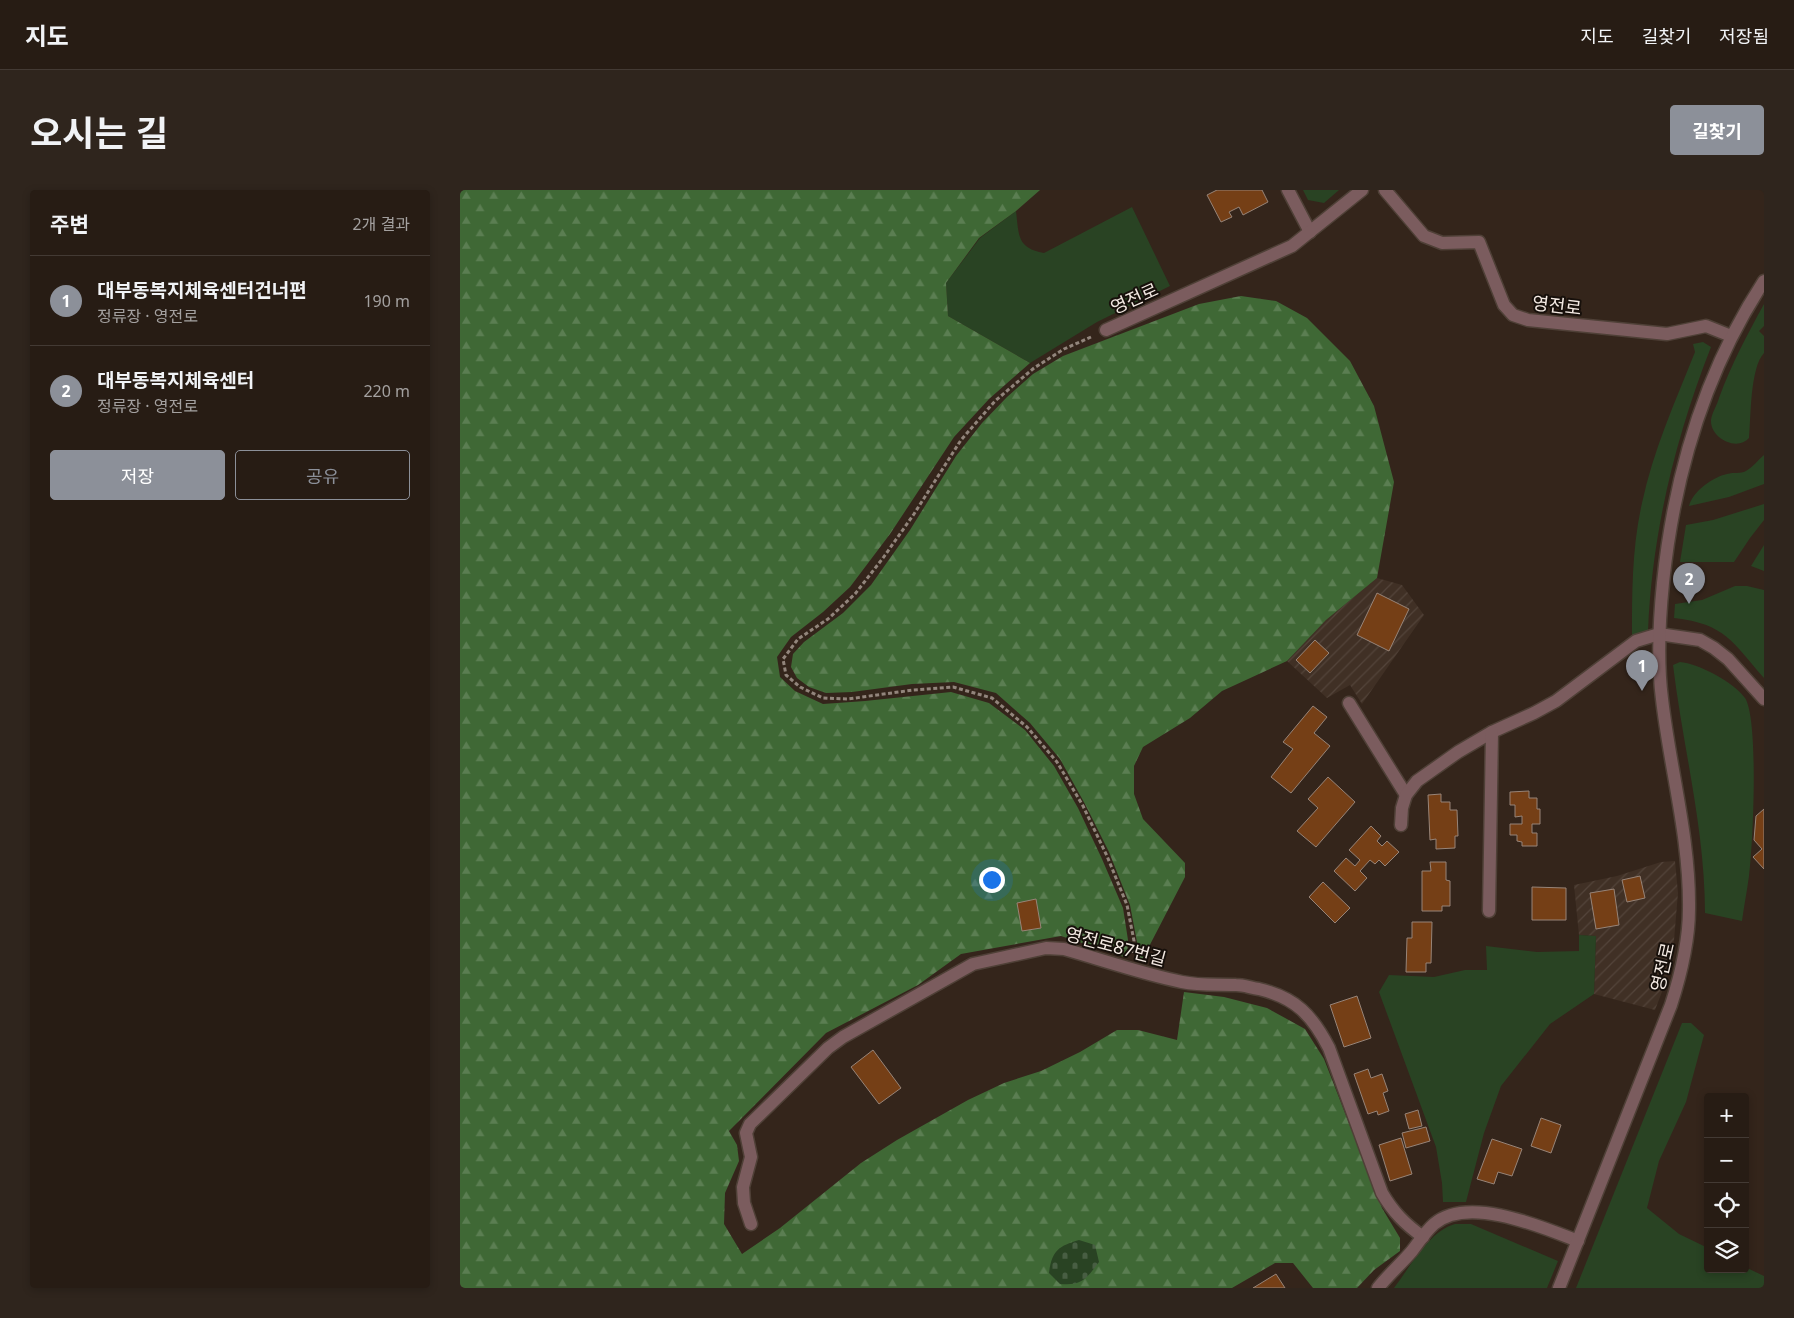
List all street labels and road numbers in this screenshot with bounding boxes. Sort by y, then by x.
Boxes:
street label: 영전로 [1106,277,1162,319]
street label: 영전로 [1531,290,1583,320]
street label: 영전로87번길 [1063,921,1169,971]
street label: 영전로 [1645,940,1679,994]

